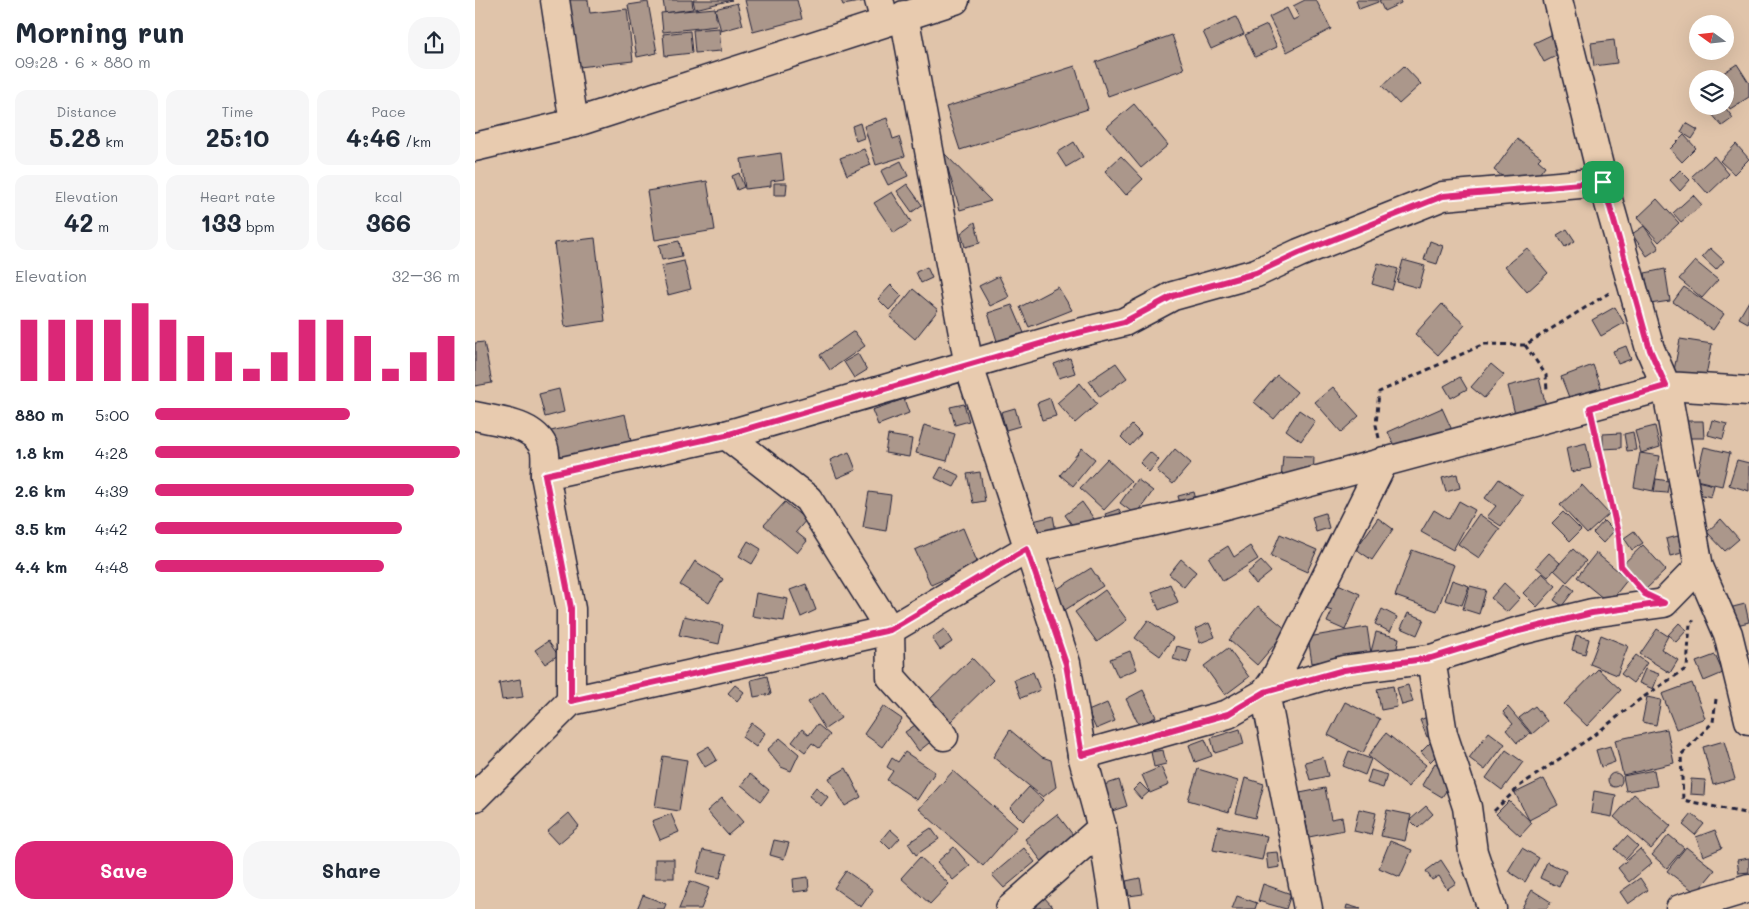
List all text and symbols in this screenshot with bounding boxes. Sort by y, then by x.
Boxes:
text: Morning run [15,14,184,50]
north arrow [1689,15,1734,60]
map controls [1689,15,1734,115]
button: share [408,17,460,69]
text: 09:28 · 6 × 880 m [15,51,151,72]
button: layers [1689,70,1734,115]
text: Distance [56,102,117,121]
text: Time [222,102,253,121]
text: Pace [371,102,406,121]
text: 5.28 [49,121,101,153]
text: 25:10 [206,121,269,153]
text: 4:46 [346,121,401,153]
text: km [101,132,124,151]
text: /km [401,132,431,151]
pin [1582,161,1624,203]
icon: arrive [1589,168,1617,196]
text: Elevation [55,187,118,206]
text: Heart rate [200,187,275,206]
text: kcal [375,187,402,206]
text: 42 [64,206,94,238]
text: 133 [200,206,241,238]
text: 366 [366,206,411,238]
text: m [94,217,109,236]
text: bpm [241,217,275,236]
text: Elevation [15,265,87,286]
text: 32–36 m [392,265,460,286]
text: 880 m [15,404,64,425]
text: 5:00 [95,404,129,425]
text: 1.8 km [15,442,64,463]
text: 4:28 [95,442,128,463]
text: 2.6 km [15,480,66,501]
text: 4:39 [95,480,128,501]
text: 3.5 km [15,518,66,539]
text: 4:42 [95,518,128,539]
text: 4.4 km [15,556,67,577]
text: 4:48 [95,556,128,577]
button: Save [15,841,233,899]
button: Share [243,841,460,899]

